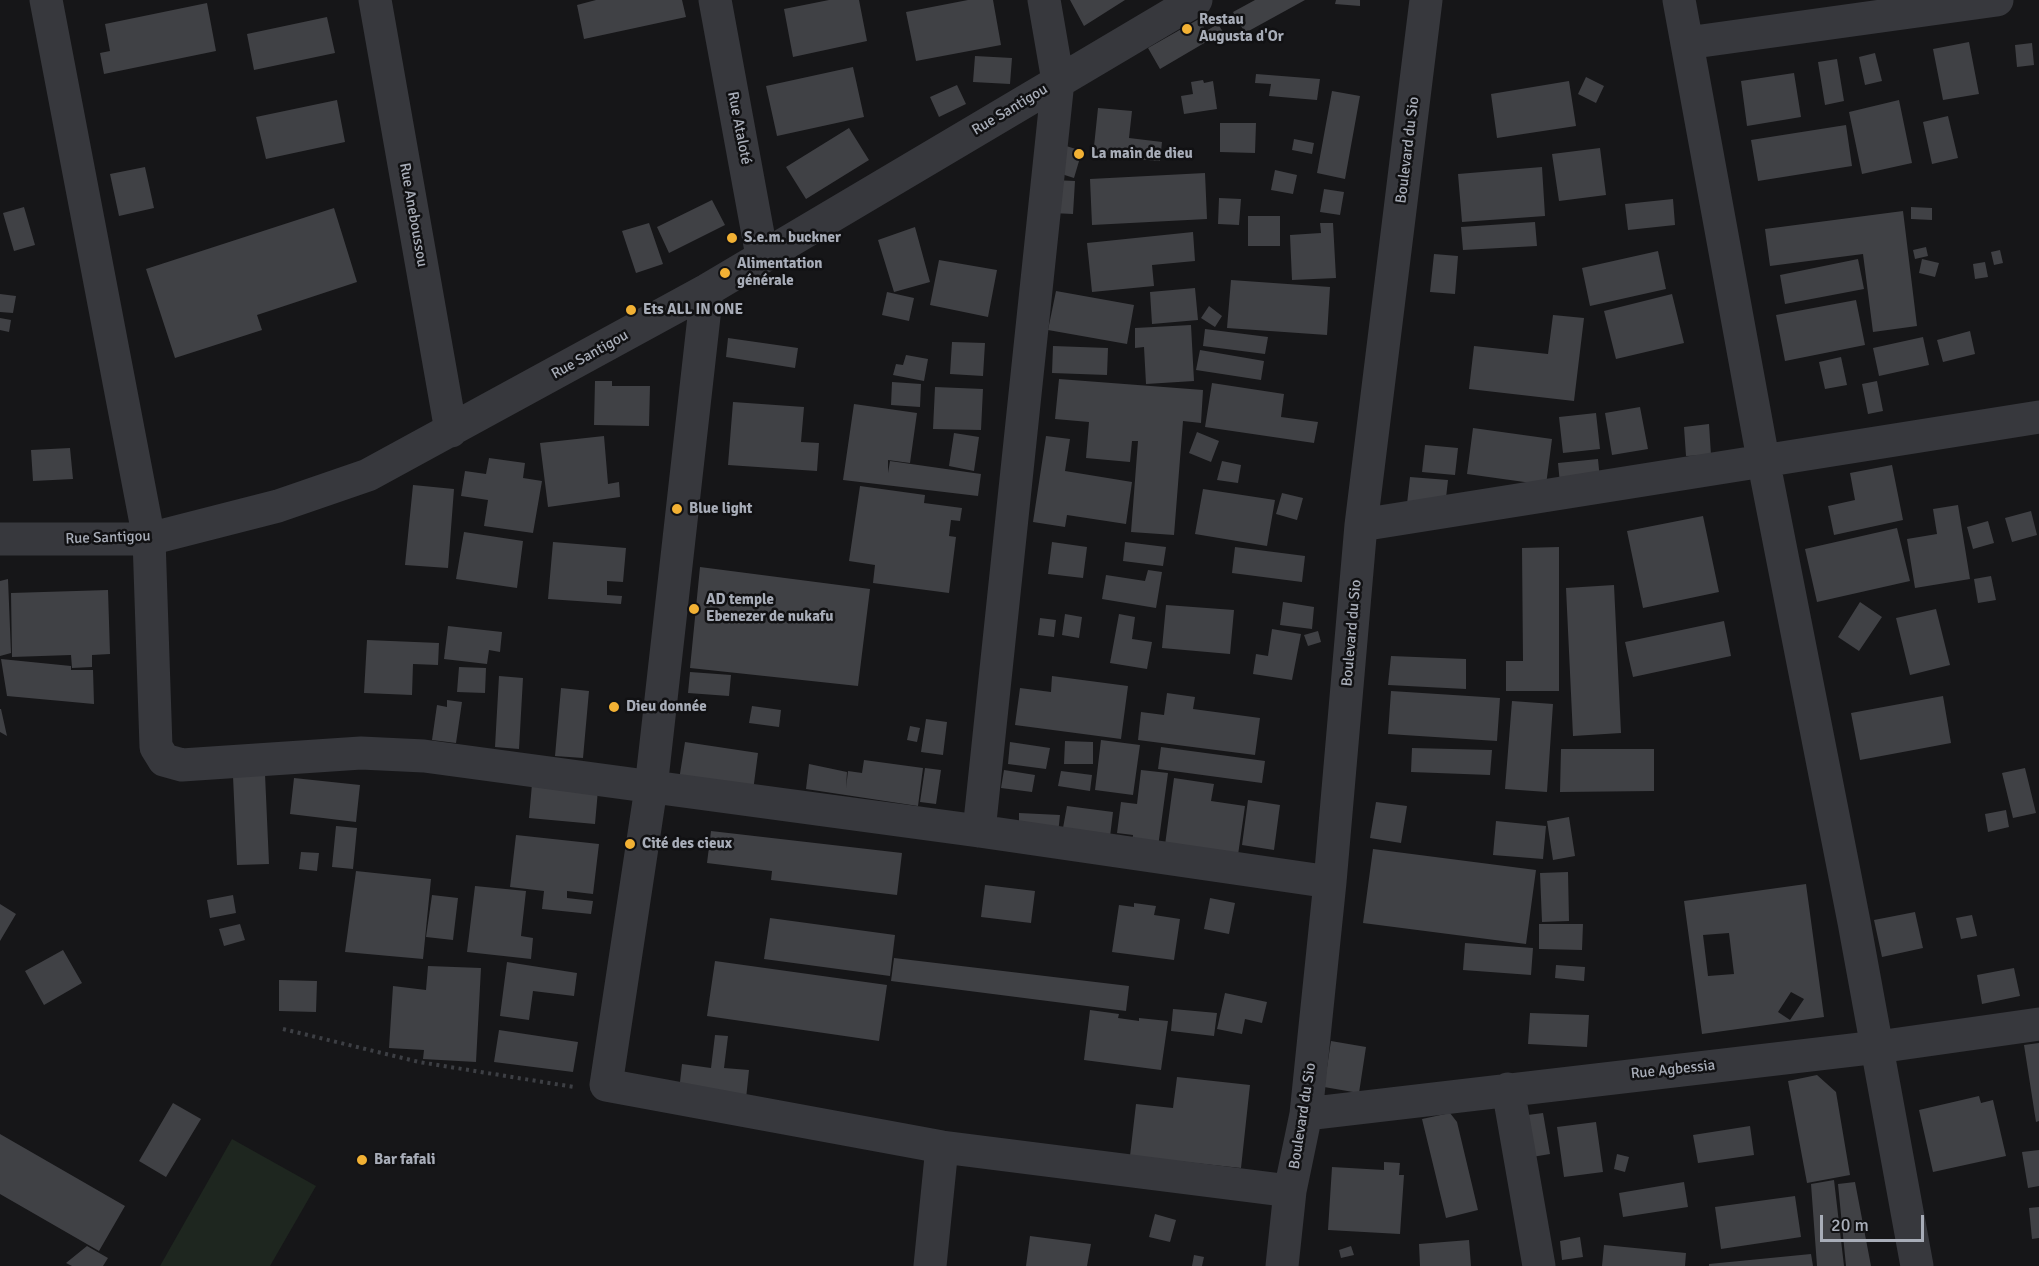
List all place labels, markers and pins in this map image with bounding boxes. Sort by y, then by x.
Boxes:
place label: Restau Augusta d'Or [1199,11,1284,46]
marker: Restau Augusta d'Or [1180,22,1194,36]
place label: La main de dieu [1091,145,1193,163]
marker: La main de dieu [1072,147,1086,161]
place label: S.e.m. buckner [744,229,841,247]
marker: S.e.m. buckner [725,231,739,245]
place label: Alimentation générale [737,255,823,290]
marker: Alimentation générale [718,266,732,280]
place label: Ets ALL IN ONE [643,301,743,319]
marker: Ets ALL IN ONE [624,303,638,317]
place label: Blue light [689,500,752,518]
marker: Blue light [670,502,684,516]
place label: AD temple Ebenezer de nukafu [706,591,833,626]
marker: AD temple Ebenezer de nukafu [687,602,701,616]
place label: Dieu donnée [626,698,707,716]
marker: Dieu donnée [607,700,621,714]
place label: Cité des cieux [642,835,732,853]
marker: Cité des cieux [623,837,637,851]
place label: Bar fafali [374,1151,435,1169]
marker: Bar fafali [355,1153,369,1167]

